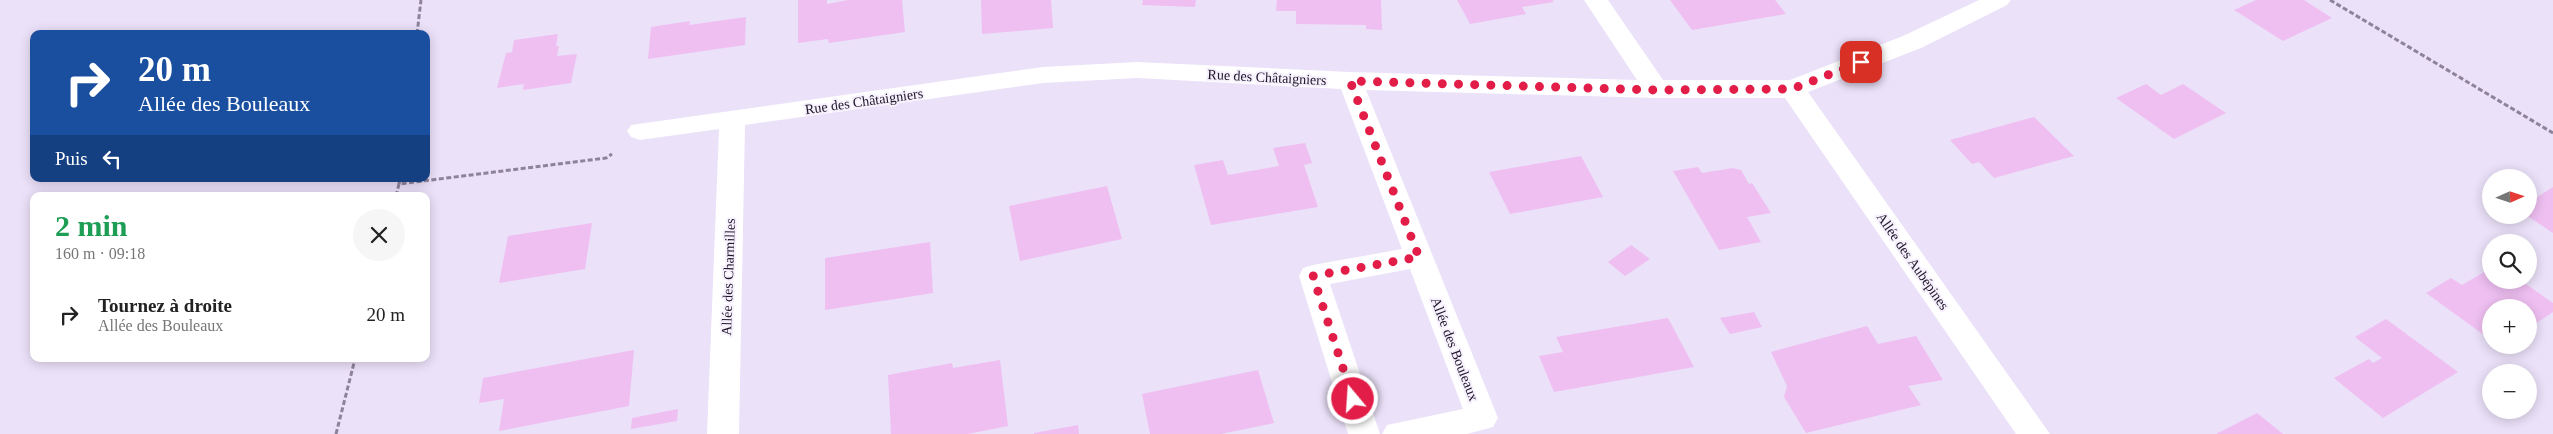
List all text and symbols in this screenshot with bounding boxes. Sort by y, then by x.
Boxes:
pin [1840,41,1882,83]
icon: arrive [1847,48,1875,76]
icon: right [55,50,120,115]
text: 20 m [138,50,211,89]
street label: Rue des Châtaigniers [1207,67,1327,88]
street label: Rue des Châtaigniers [804,86,924,117]
text: Allée des Bouleaux [138,91,310,116]
icon: left [98,145,126,173]
text: Puis [55,148,88,169]
north arrow [2482,169,2538,224]
map controls [2482,169,2537,419]
text: 2 min [55,209,128,242]
button: close [353,209,405,261]
street label: Allée des Aubépines [1873,210,1952,313]
street label: Allée des Charmilles [719,218,738,336]
button: search [2482,234,2537,289]
text: 160 m · 09:18 [55,245,145,262]
text: Tournez à droite [98,295,232,316]
street label: Allée des Bouleaux [1428,295,1481,403]
button: + [2482,299,2537,354]
icon: right [55,301,83,329]
text: 20 m [366,304,405,325]
text: Allée des Bouleaux [98,317,223,334]
button: − [2482,364,2537,419]
position arrow [1326,372,1378,424]

